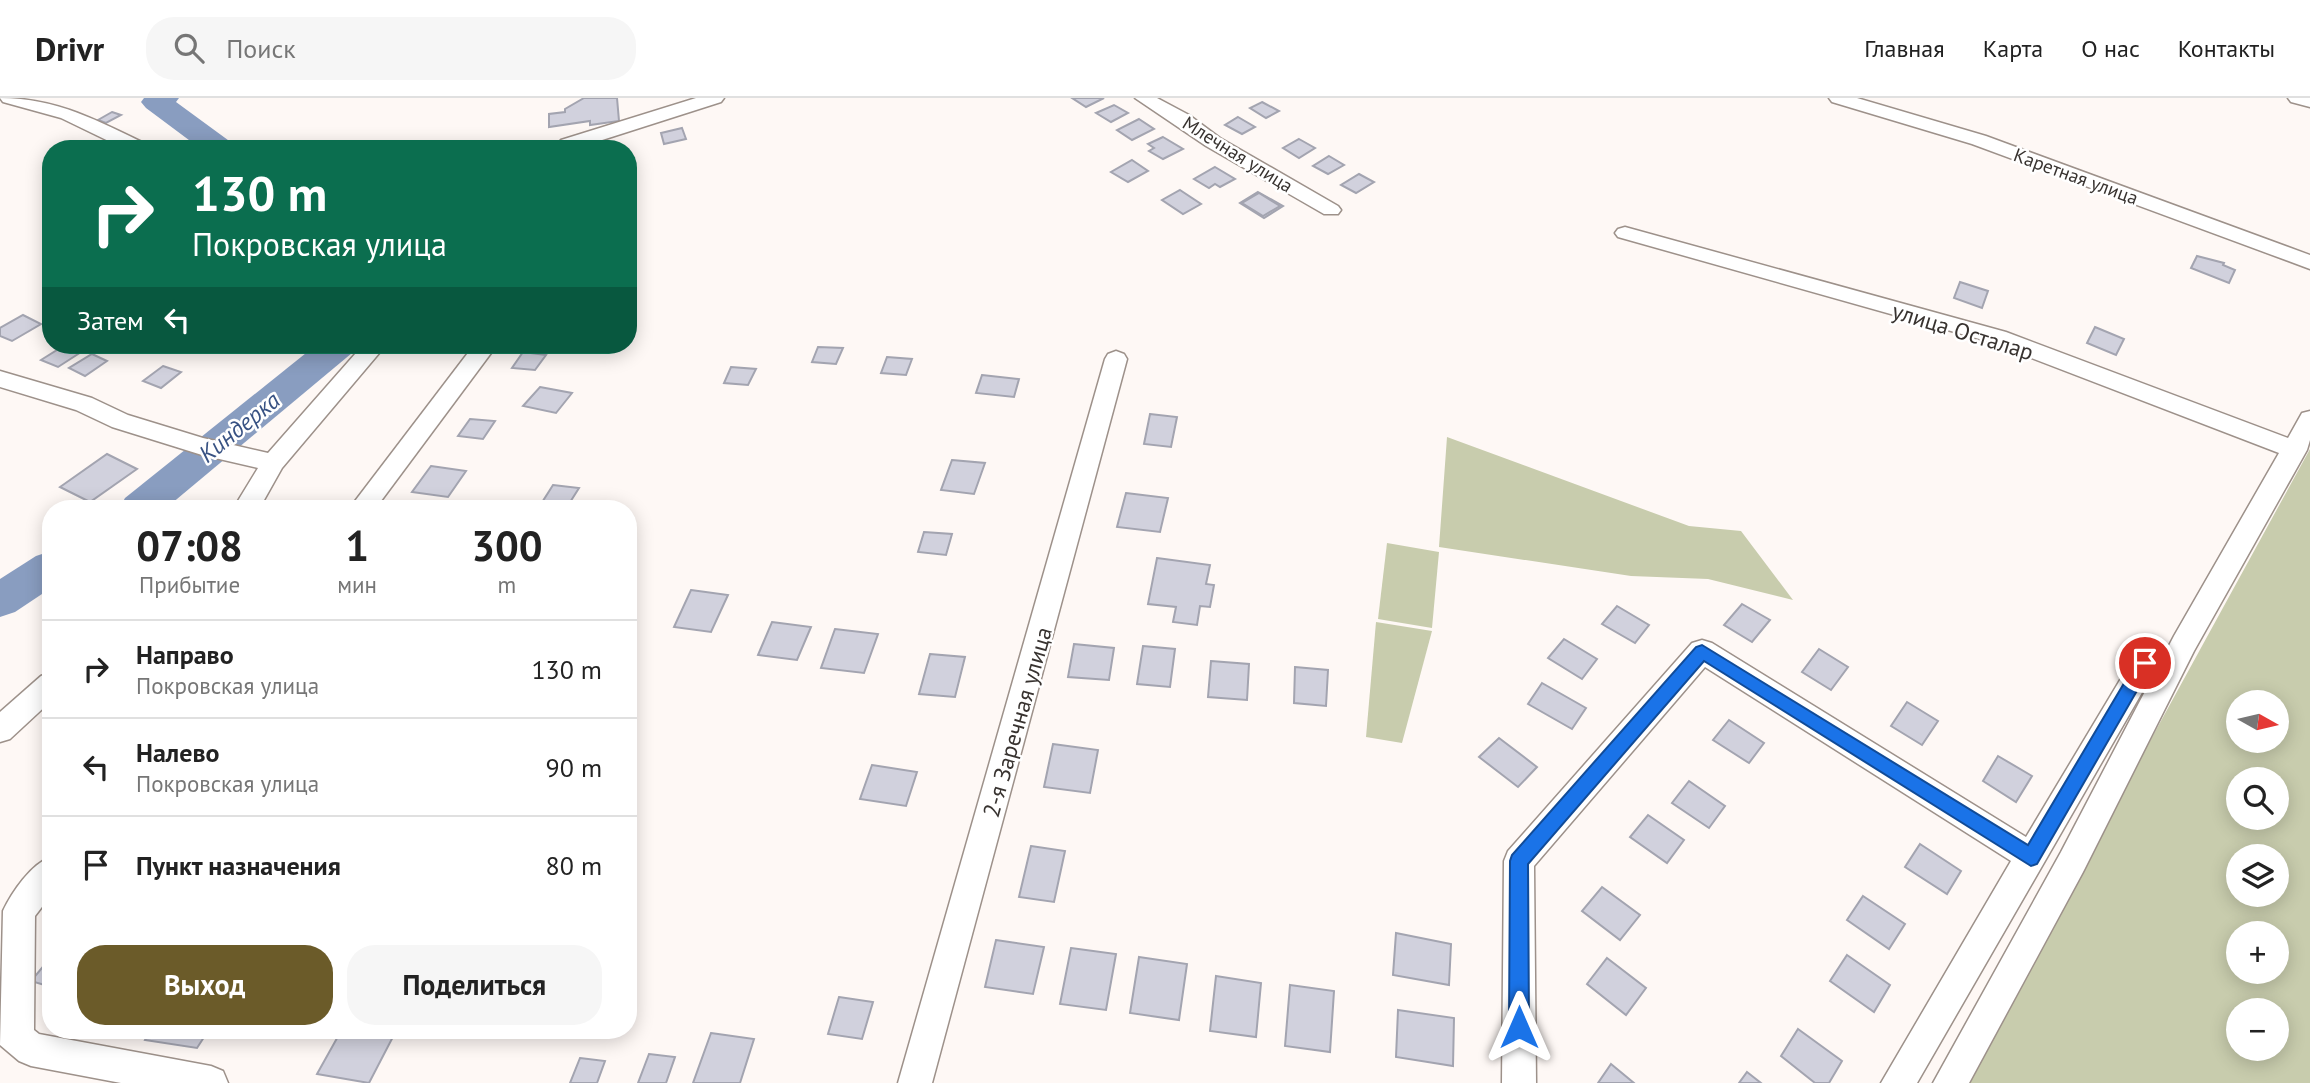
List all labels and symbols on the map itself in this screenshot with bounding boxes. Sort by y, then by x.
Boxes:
street label: Млечная улица [1178,111,1298,197]
street label: Каретная улица [2011,142,2141,210]
street label: улица Осталар [1889,296,2037,366]
water label: Киндерка [192,385,286,469]
street label: 2-я Заречная улица [976,624,1058,820]
pin [2115,633,2175,693]
north arrow [2226,690,2289,752]
position arrow [1482,990,1556,1064]

